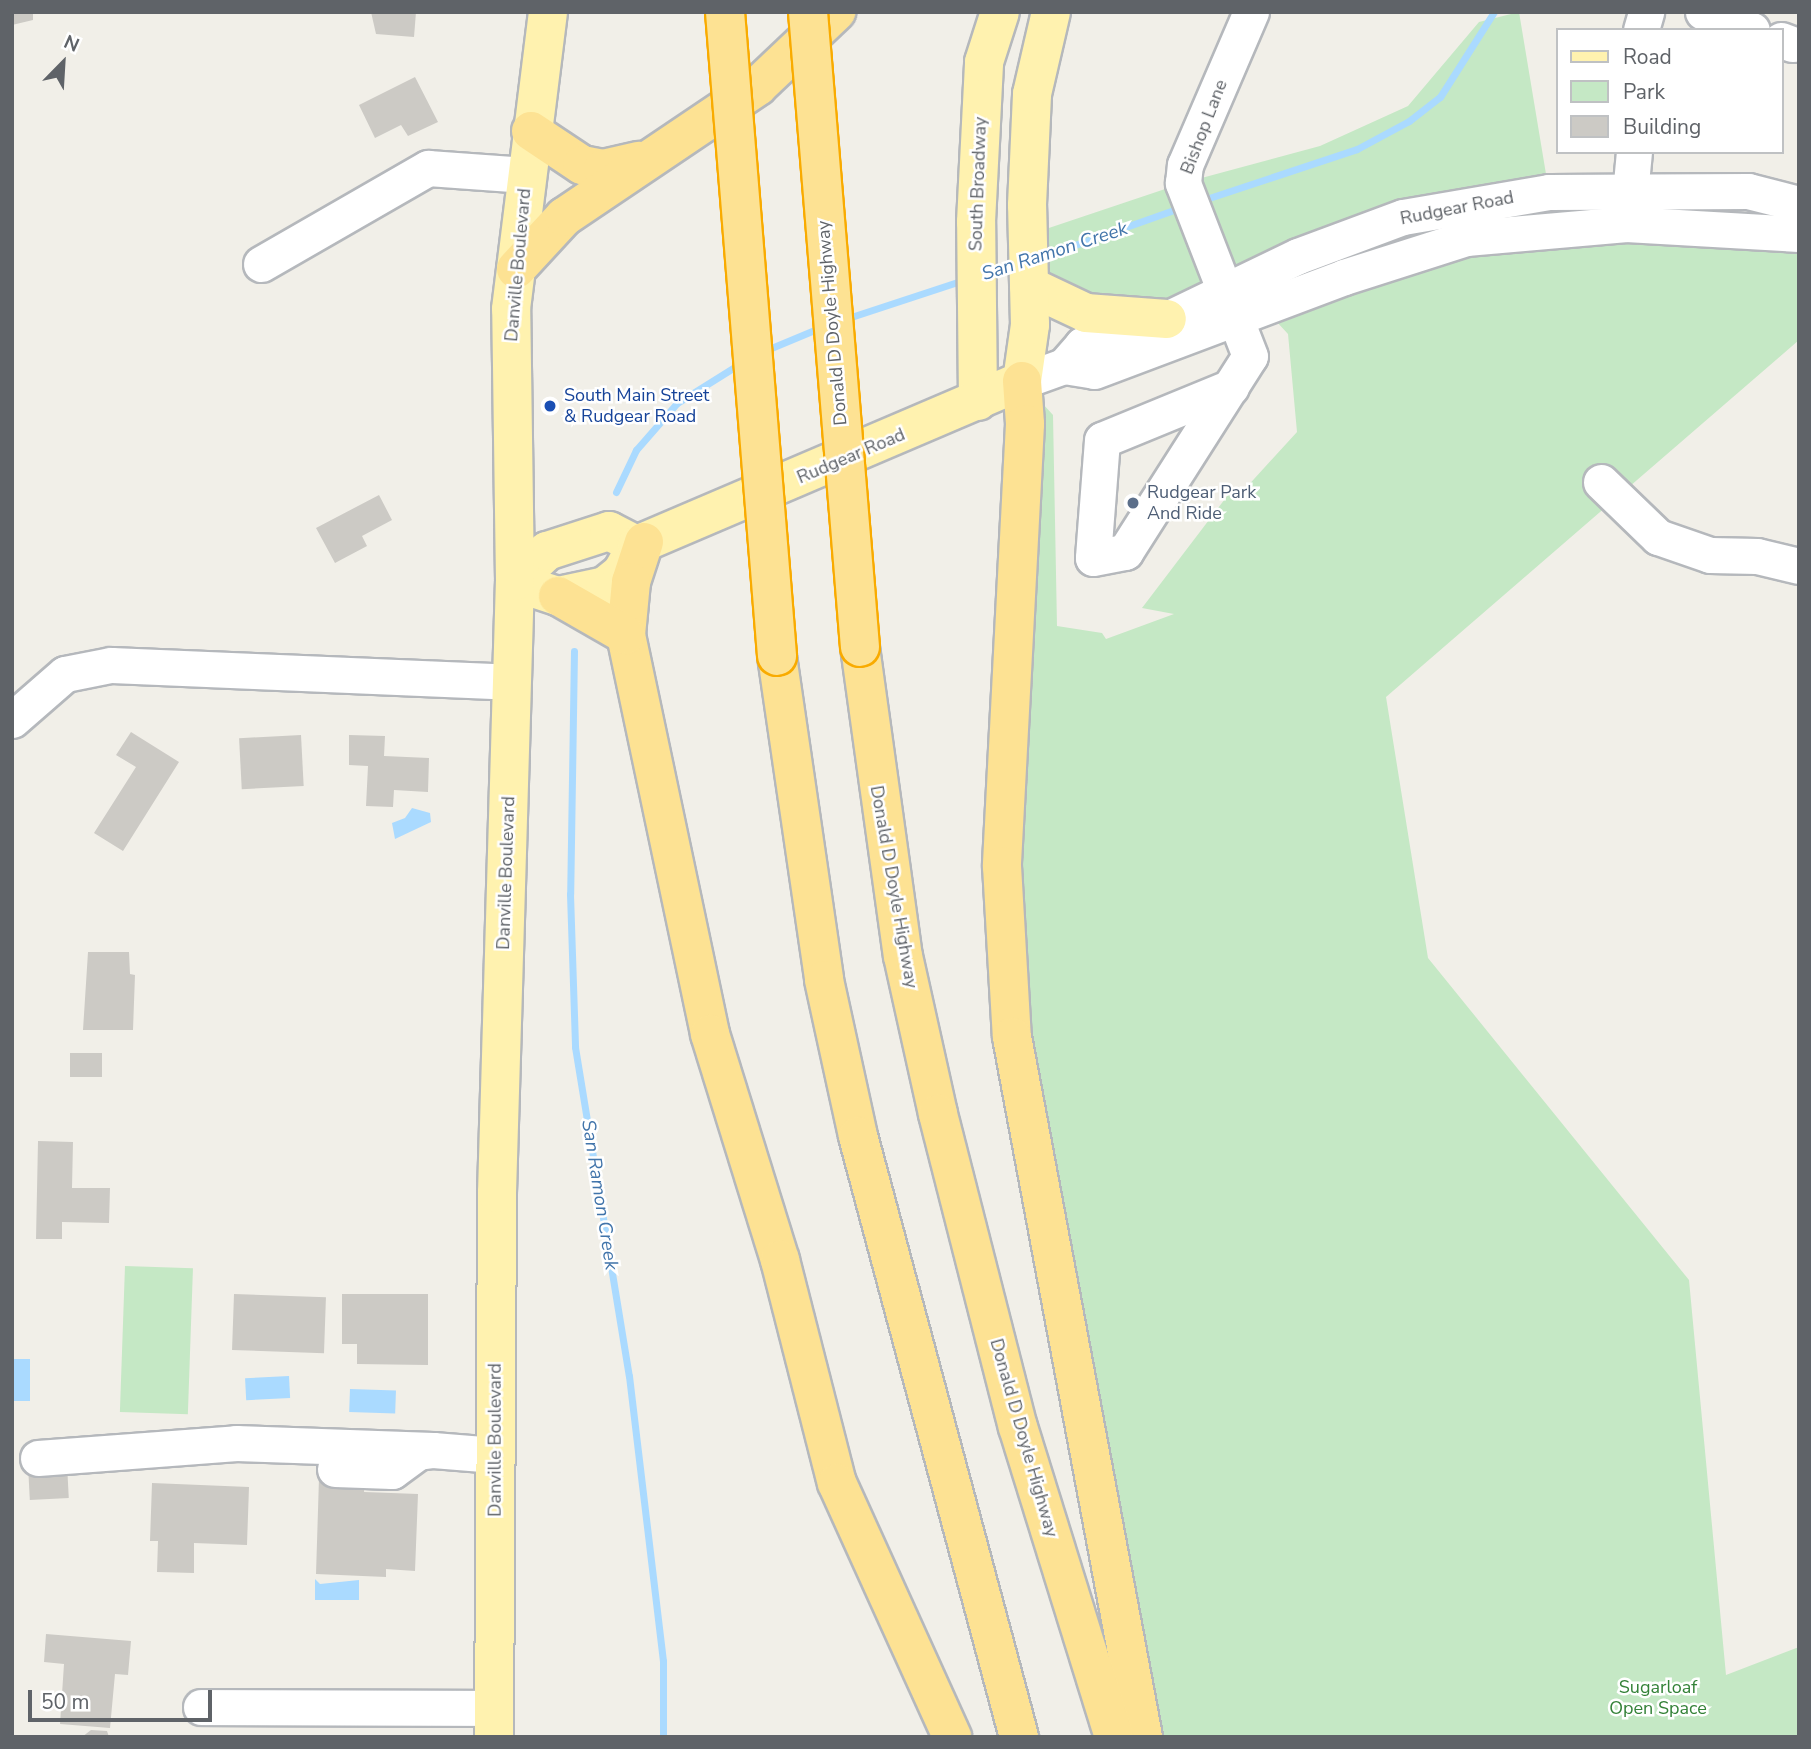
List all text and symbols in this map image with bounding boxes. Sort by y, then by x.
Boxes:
north arrow [28,28,98,98]
legend [1556,28,1783,154]
text: N [60,29,83,59]
text: Road [1623,43,1672,71]
street label: Bishop Lane [1176,77,1232,177]
text: Park [1623,78,1665,106]
text: Building [1623,113,1701,141]
street label: South Broadway [965,116,991,252]
street label: Rudgear Road [1398,186,1516,230]
street label: Danville Boulevard [501,188,535,342]
water label: San Ramon Creek [979,218,1131,286]
street label: Donald D Doyle Highway [812,220,852,426]
place label: South Main Street & Rudgear Road [564,385,709,428]
marker: South Main Street & Rudgear Road [542,398,558,414]
street label: Rudgear Road [794,424,908,488]
place label: Rudgear Park And Ride [1147,482,1256,524]
marker: Rudgear Park And Ride [1125,495,1141,511]
street label: Donald D Doyle Highway [866,784,922,990]
street label: Danville Boulevard [493,796,519,950]
water label: San Ramon Creek [576,1118,622,1272]
street label: Donald D Doyle Highway [985,1336,1063,1540]
street label: Danville Boulevard [484,1363,506,1517]
scale bar [32,1676,215,1720]
park label: Sugarloaf Open Space [1609,1677,1707,1720]
text: 50 m [41,1688,90,1716]

